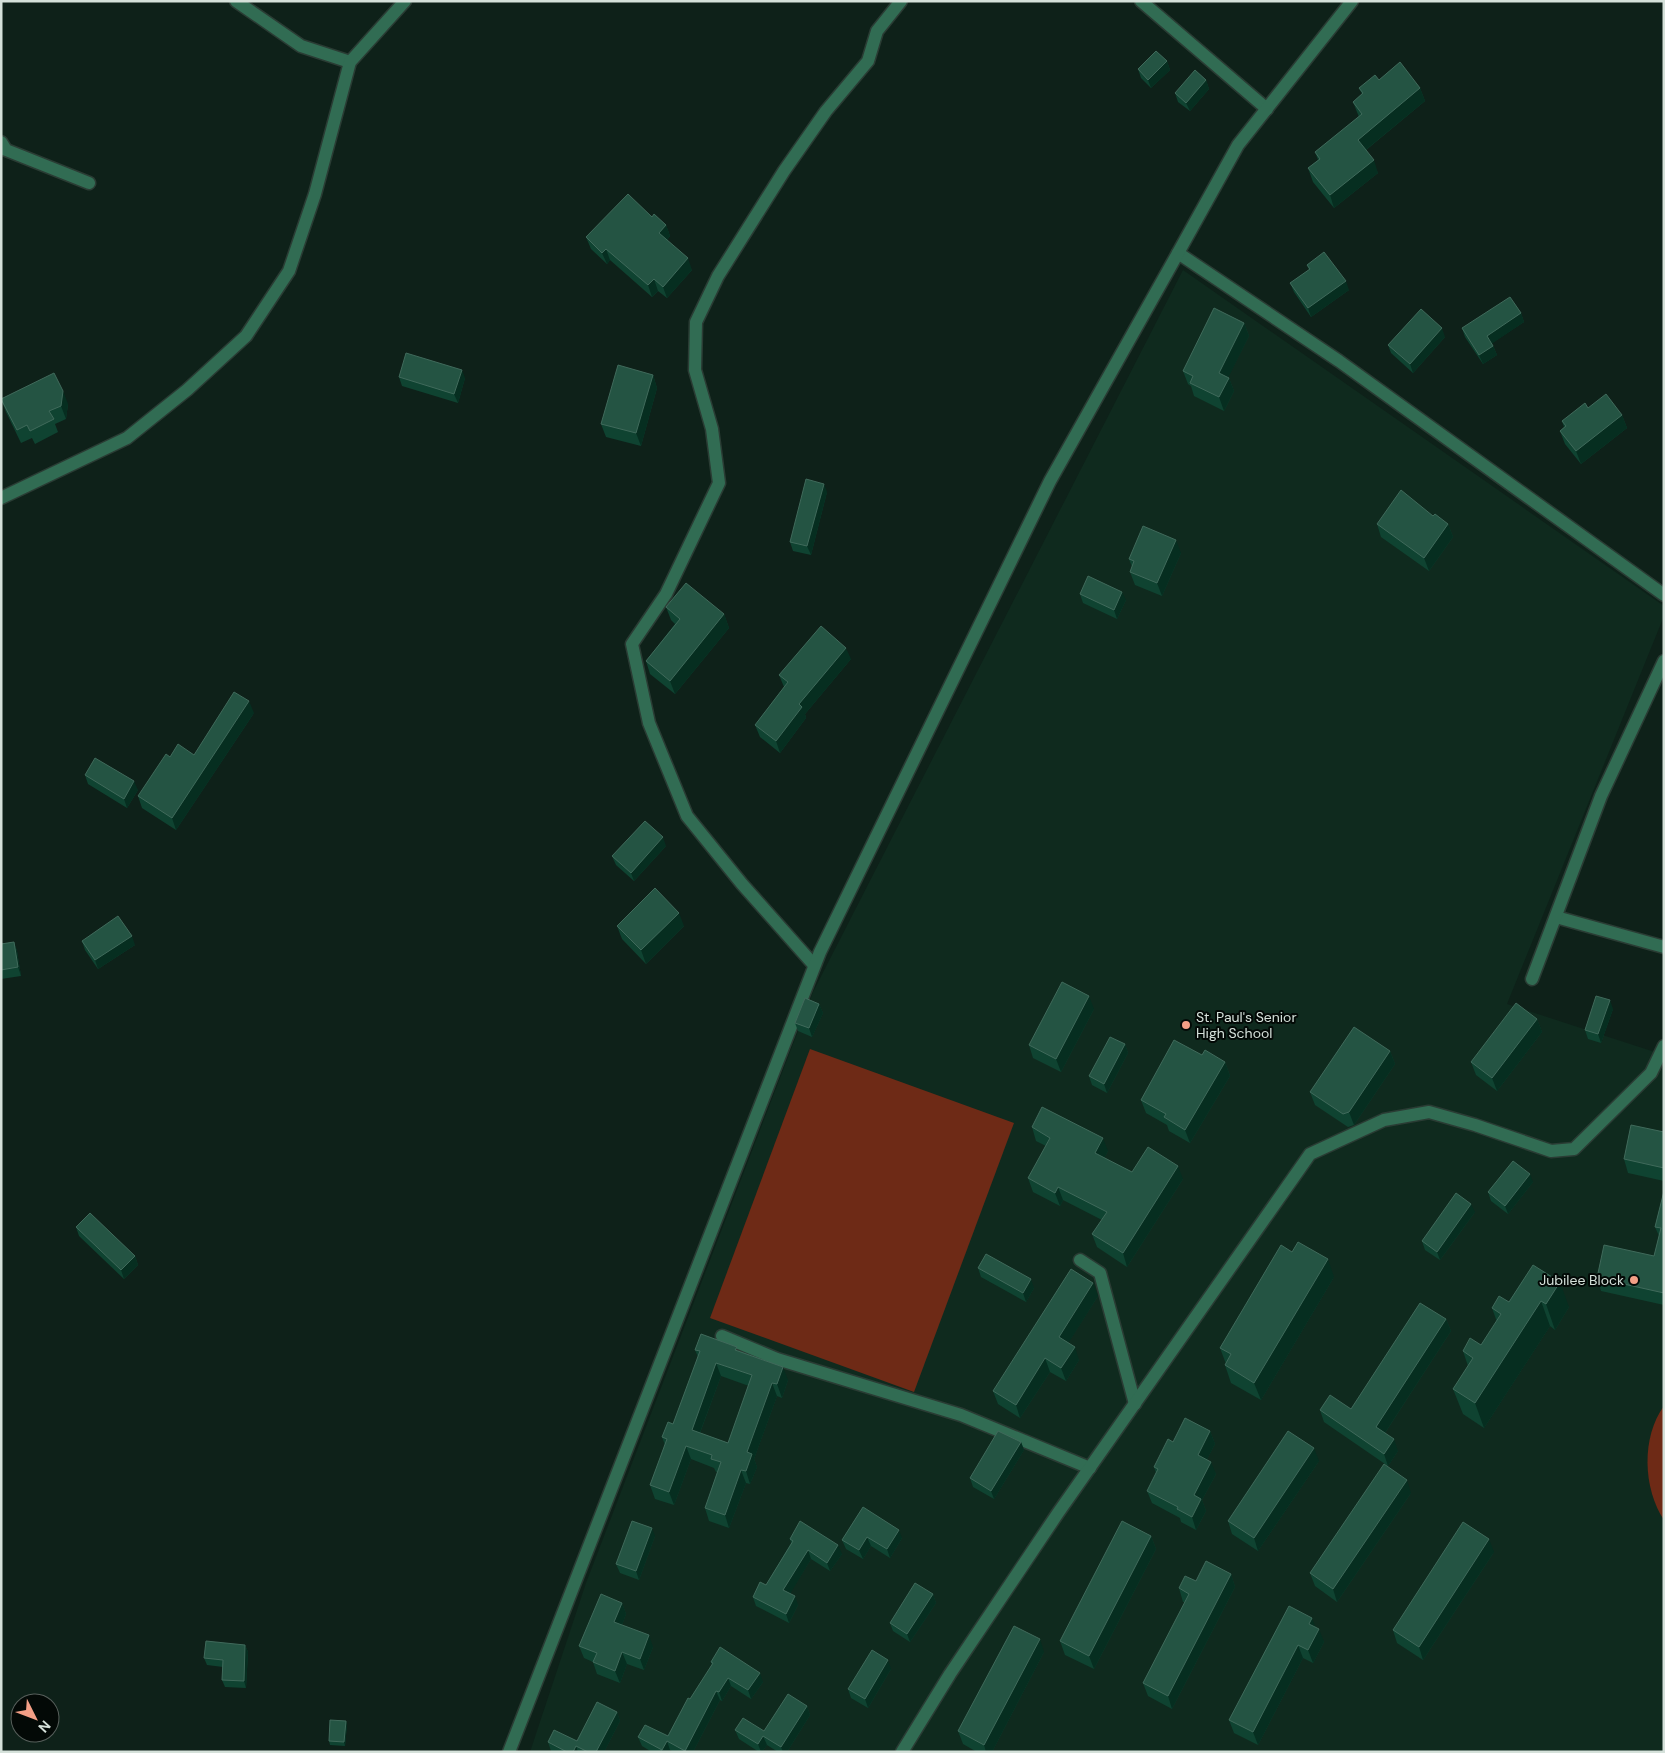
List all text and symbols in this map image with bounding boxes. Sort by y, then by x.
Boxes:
place label: St. Paul's Senior High School [1196,1008,1297,1042]
marker: St. Paul's Senior High School [1180,1019,1192,1031]
place label: Jubilee Block [1539,1271,1624,1289]
marker: Jubilee Block [1628,1274,1640,1286]
north arrow [10,1693,60,1743]
text: N [35,1717,55,1737]

